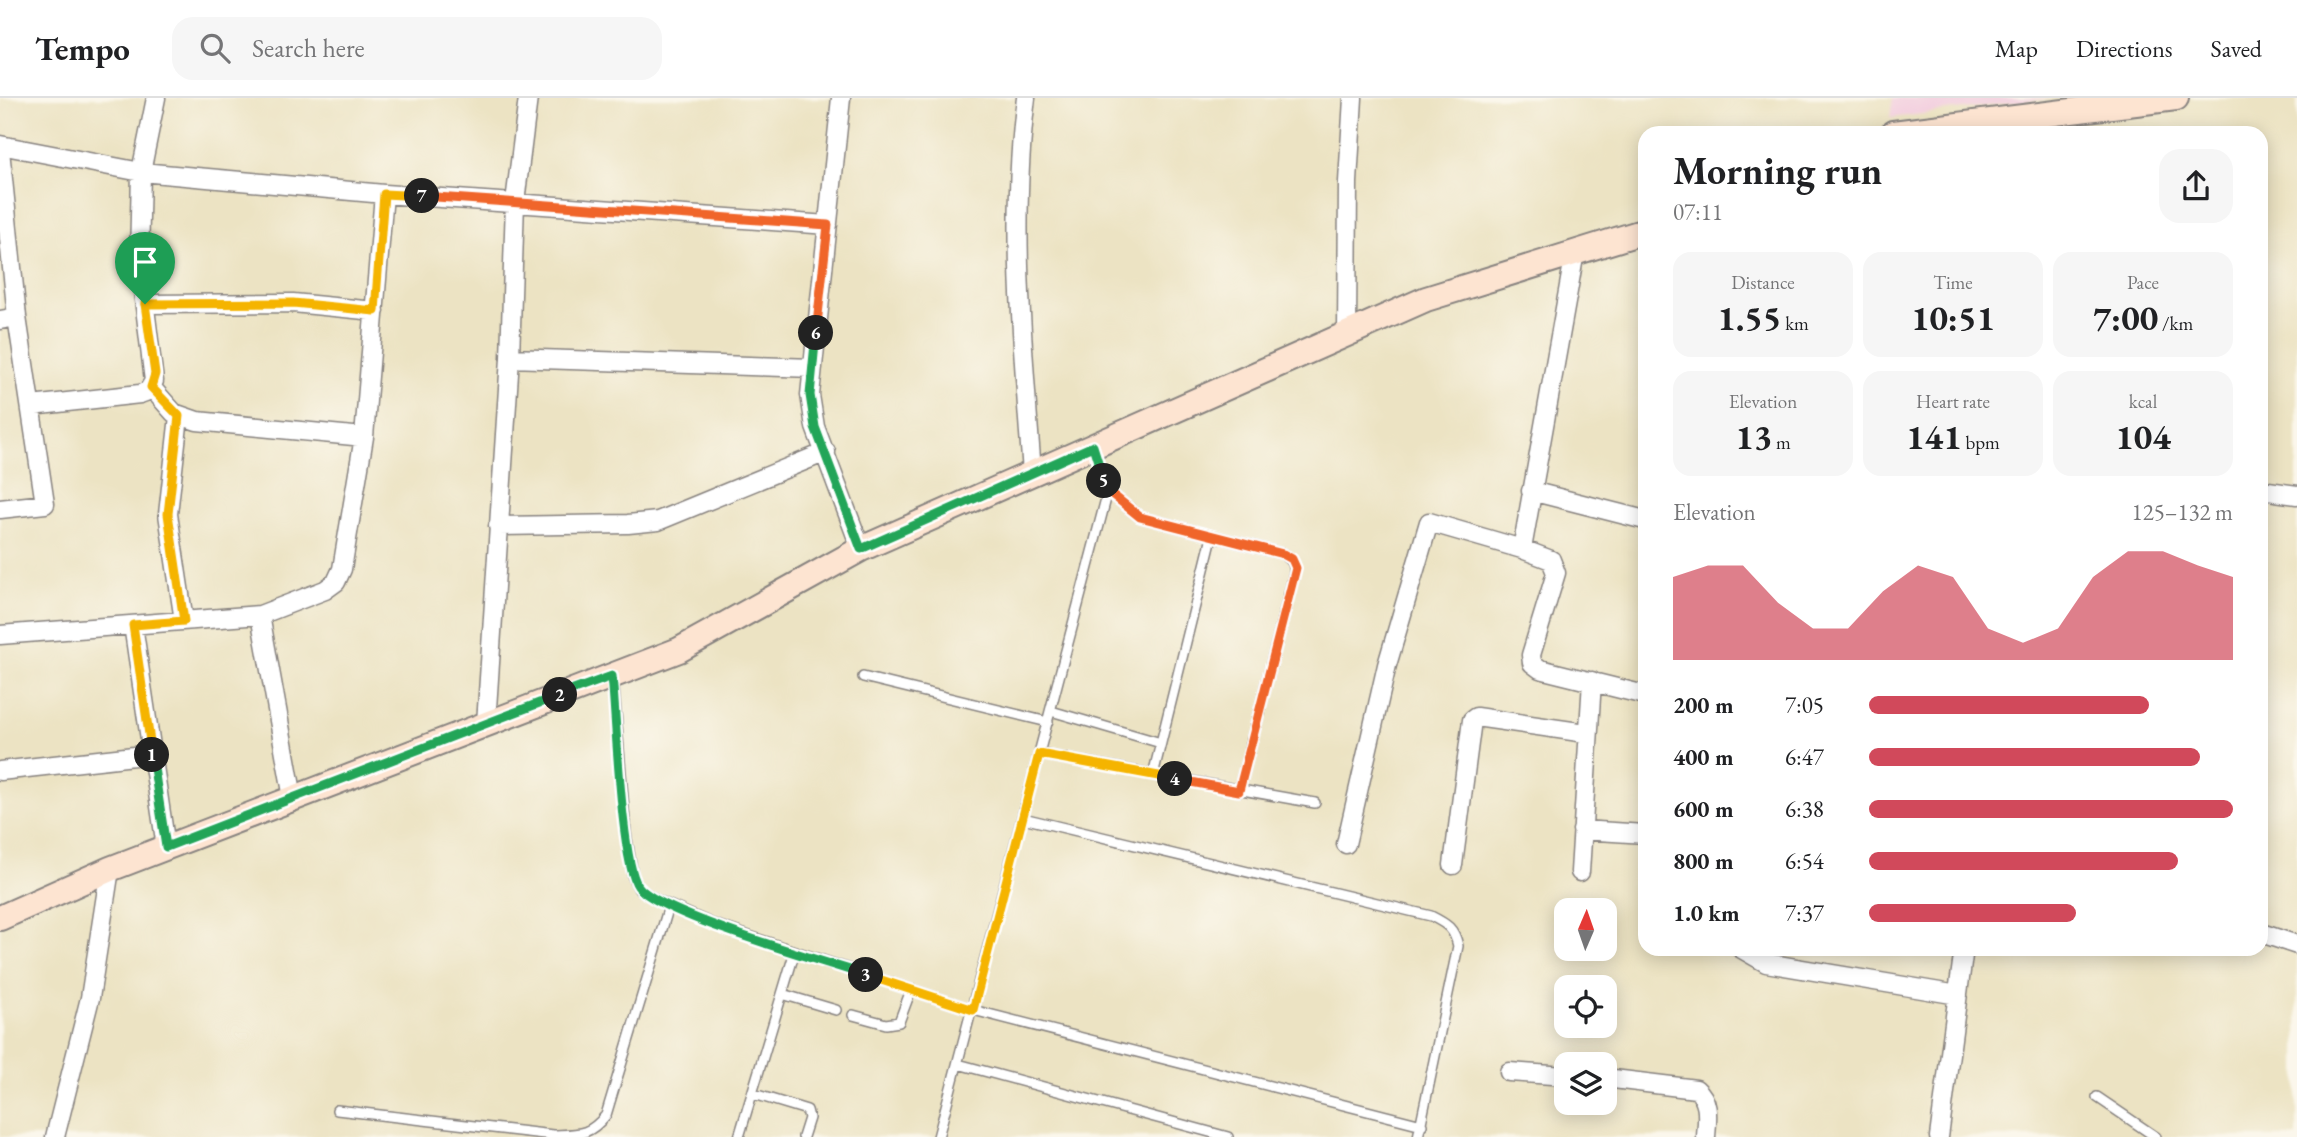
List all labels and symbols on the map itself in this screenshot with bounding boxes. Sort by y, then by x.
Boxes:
pin: 7 [404,178,440,214]
pin [115,232,175,304]
pin: 6 [798,316,834,350]
pin: 5 [1086,464,1122,498]
pin: 2 [542,678,578,712]
pin: 1 [134,738,170,772]
pin: 4 [1158,762,1192,796]
north arrow [1554,898,1617,961]
pin: 3 [848,958,884,992]

